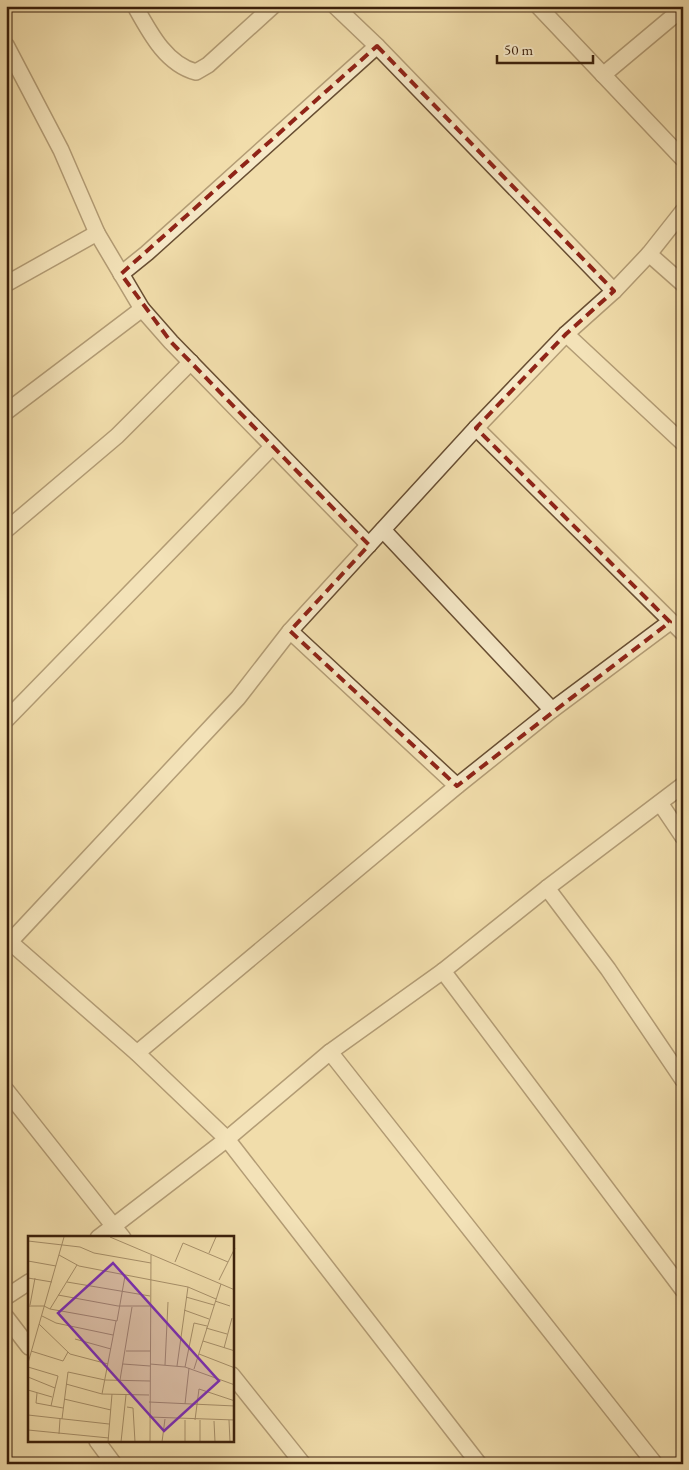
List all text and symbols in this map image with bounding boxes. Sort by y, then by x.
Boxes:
scale bar [497,32,593,64]
text: 50 m [504,40,533,59]
inset map [28,1236,234,1442]

